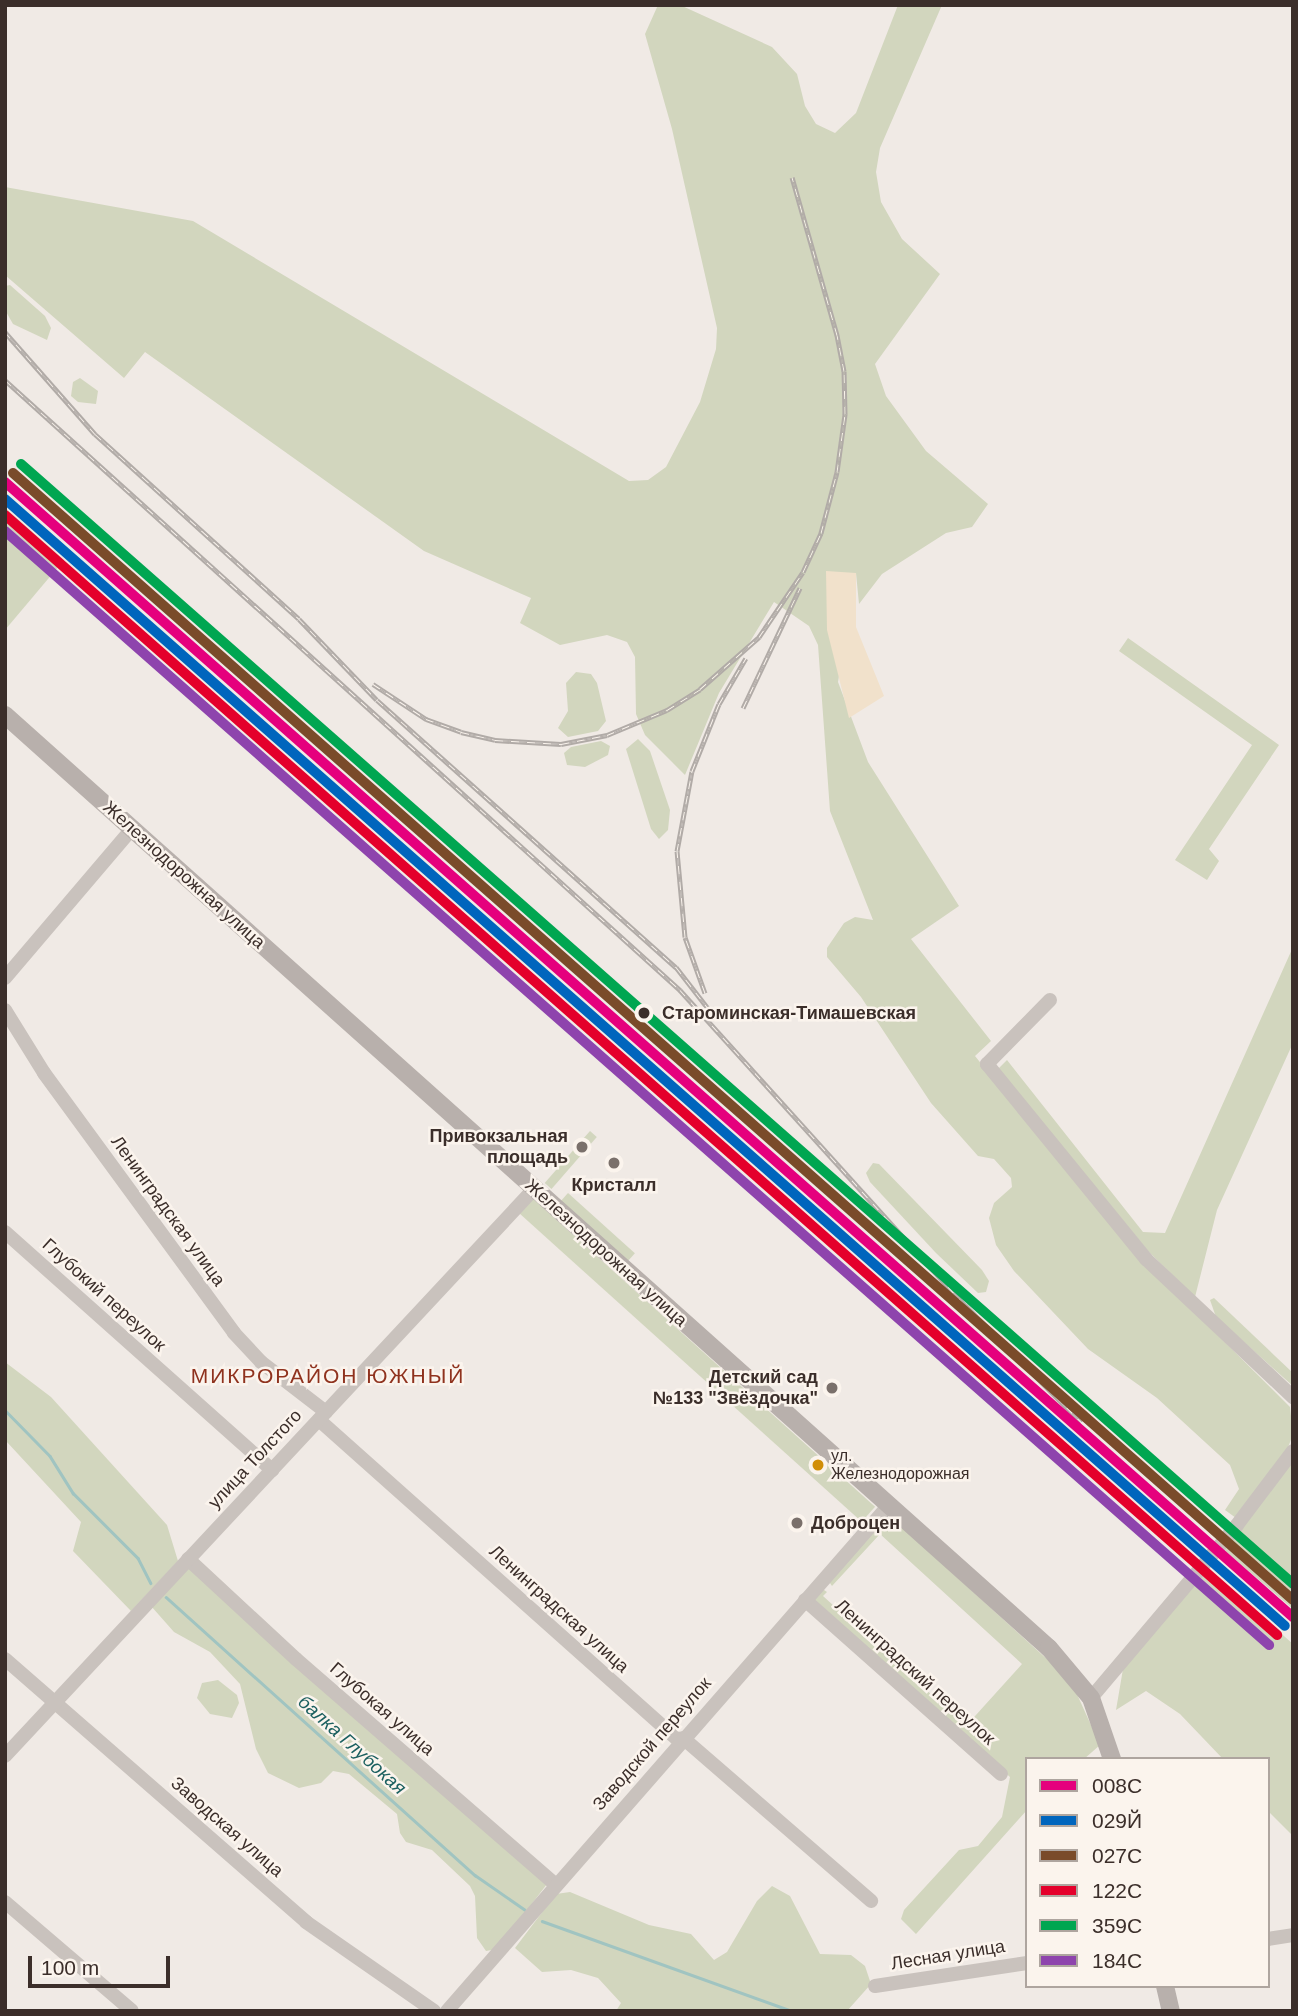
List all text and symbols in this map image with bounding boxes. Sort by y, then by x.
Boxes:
street label: Железнодорожная улица [99,797,269,953]
marker: Староминская-Тимашевская [633,1002,655,1024]
place label: Староминская-Тимашевская [662,1002,916,1024]
place label: Привокзальная площадь [430,1126,568,1168]
street label: Ленинградская улица [106,1132,230,1290]
marker: Привокзальная площадь [574,1139,590,1155]
marker: Кристалл [606,1155,622,1171]
place label: Кристалл [572,1174,656,1196]
street label: Железнодорожная улица [521,1175,691,1331]
street label: Глубокий переулок [38,1234,170,1356]
district label: МИКРОРАЙОН ЮЖНЫЙ [193,1363,463,1389]
place label: Детский сад №133 "Звёздочка" [653,1367,818,1410]
marker: Детский сад №133 "Звёздочка" [824,1380,840,1396]
street label: улица Толстого [204,1405,306,1513]
place label: ул. Железнодорожная [831,1446,970,1484]
marker: ул. Железнодорожная [811,1458,825,1472]
place label: Доброцен [811,1512,900,1534]
marker: Доброцен [789,1515,805,1531]
street label: Ленинградская улица [485,1541,633,1677]
street label: Ленинградский переулок [831,1595,999,1749]
street label: Глубокая улица [325,1658,439,1760]
street label: Заводской переулок [588,1673,716,1815]
water label: балка Глубокая [293,1691,411,1799]
legend [1025,1757,1270,1988]
street label: Заводская улица [166,1772,288,1882]
text: 008С [1092,1774,1142,1797]
text: 029Й [1092,1809,1142,1832]
text: 027С [1092,1844,1142,1867]
text: 122С [1092,1879,1142,1902]
text: 359С [1092,1914,1142,1937]
street label: Лесная улица [890,1935,1006,1975]
scale bar [32,1942,173,1986]
text: 184С [1092,1949,1142,1972]
text: 100 m [41,1956,99,1979]

